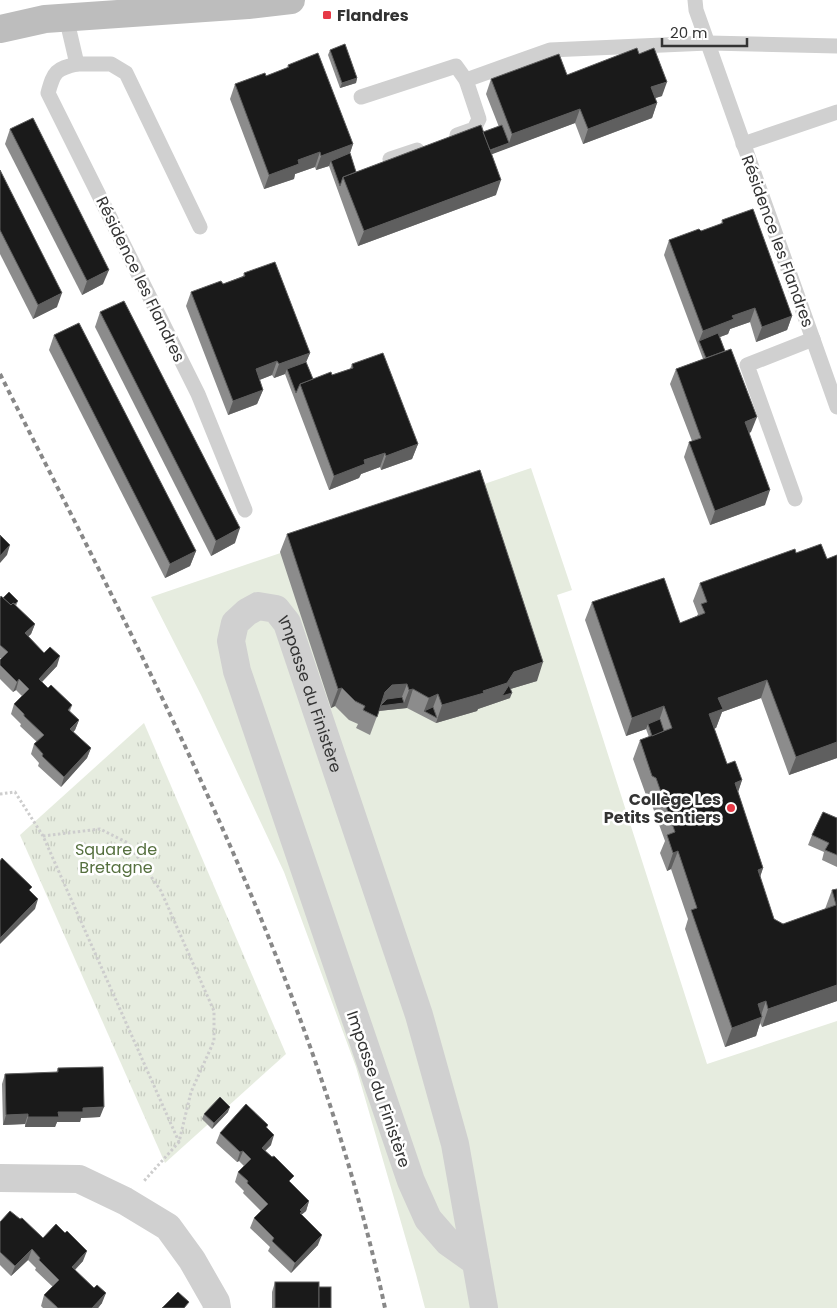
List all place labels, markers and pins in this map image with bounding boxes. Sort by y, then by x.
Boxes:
place label: Flandres [337,4,409,27]
marker: Flandres [321,9,333,21]
place label: Collège Les Petits Sentiers [604,788,721,829]
marker: Collège Les Petits Sentiers [725,802,737,814]

